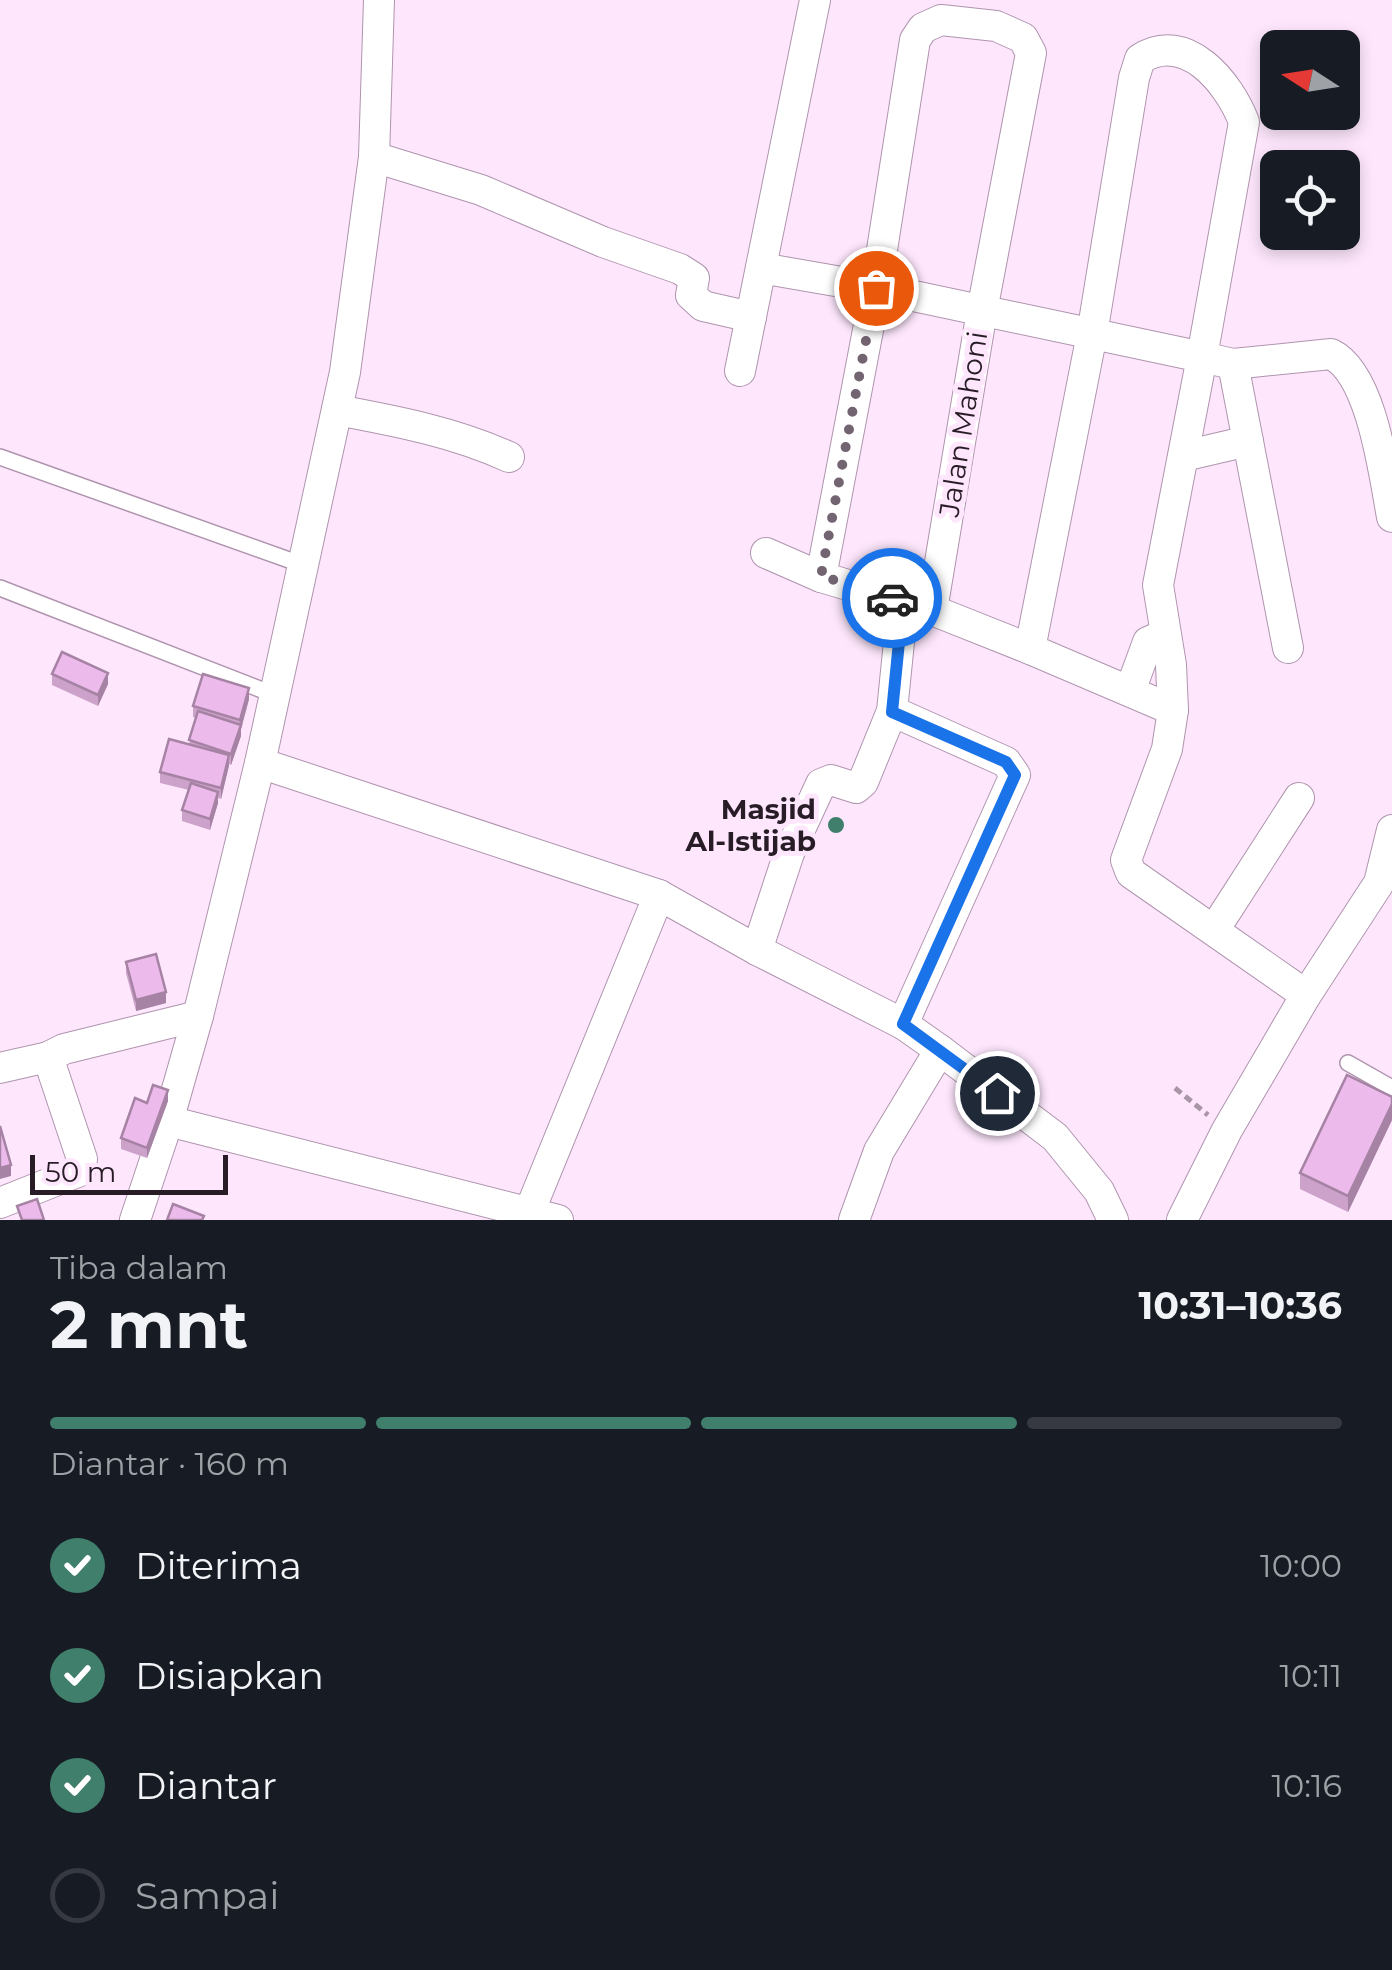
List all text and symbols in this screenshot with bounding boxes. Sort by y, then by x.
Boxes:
north arrow [1260,30,1360,130]
map controls [1260,30,1360,250]
button: locate [1260,150,1360,250]
pin [834,246,919,331]
icon: bag [849,261,904,316]
street label: Jalan Mahoni [931,329,994,520]
courier [842,548,942,648]
icon: car [865,571,920,626]
place label: Masjid Al-Istijab [684,792,816,858]
marker: Masjid Al-Istijab [825,814,847,836]
pin [955,1051,1040,1136]
icon: home [970,1066,1025,1121]
scale bar [30,1150,228,1194]
text: 50 m [45,1155,116,1189]
text: Tiba dalam [50,1248,228,1287]
text: 10:31–10:36 [1138,1282,1342,1329]
text: 2 mnt [50,1285,248,1364]
text: Diantar · 160 m [50,1444,289,1483]
icon: check [50,1538,105,1593]
text: Diterima [135,1542,302,1589]
text: 10:00 [1260,1546,1342,1585]
icon: check [50,1648,105,1703]
text: Disiapkan [135,1652,324,1699]
text: 10:11 [1279,1656,1342,1695]
icon: check [50,1758,105,1813]
text: Diantar [135,1762,277,1809]
text: 10:16 [1271,1766,1342,1805]
text: Sampai [135,1872,279,1919]

